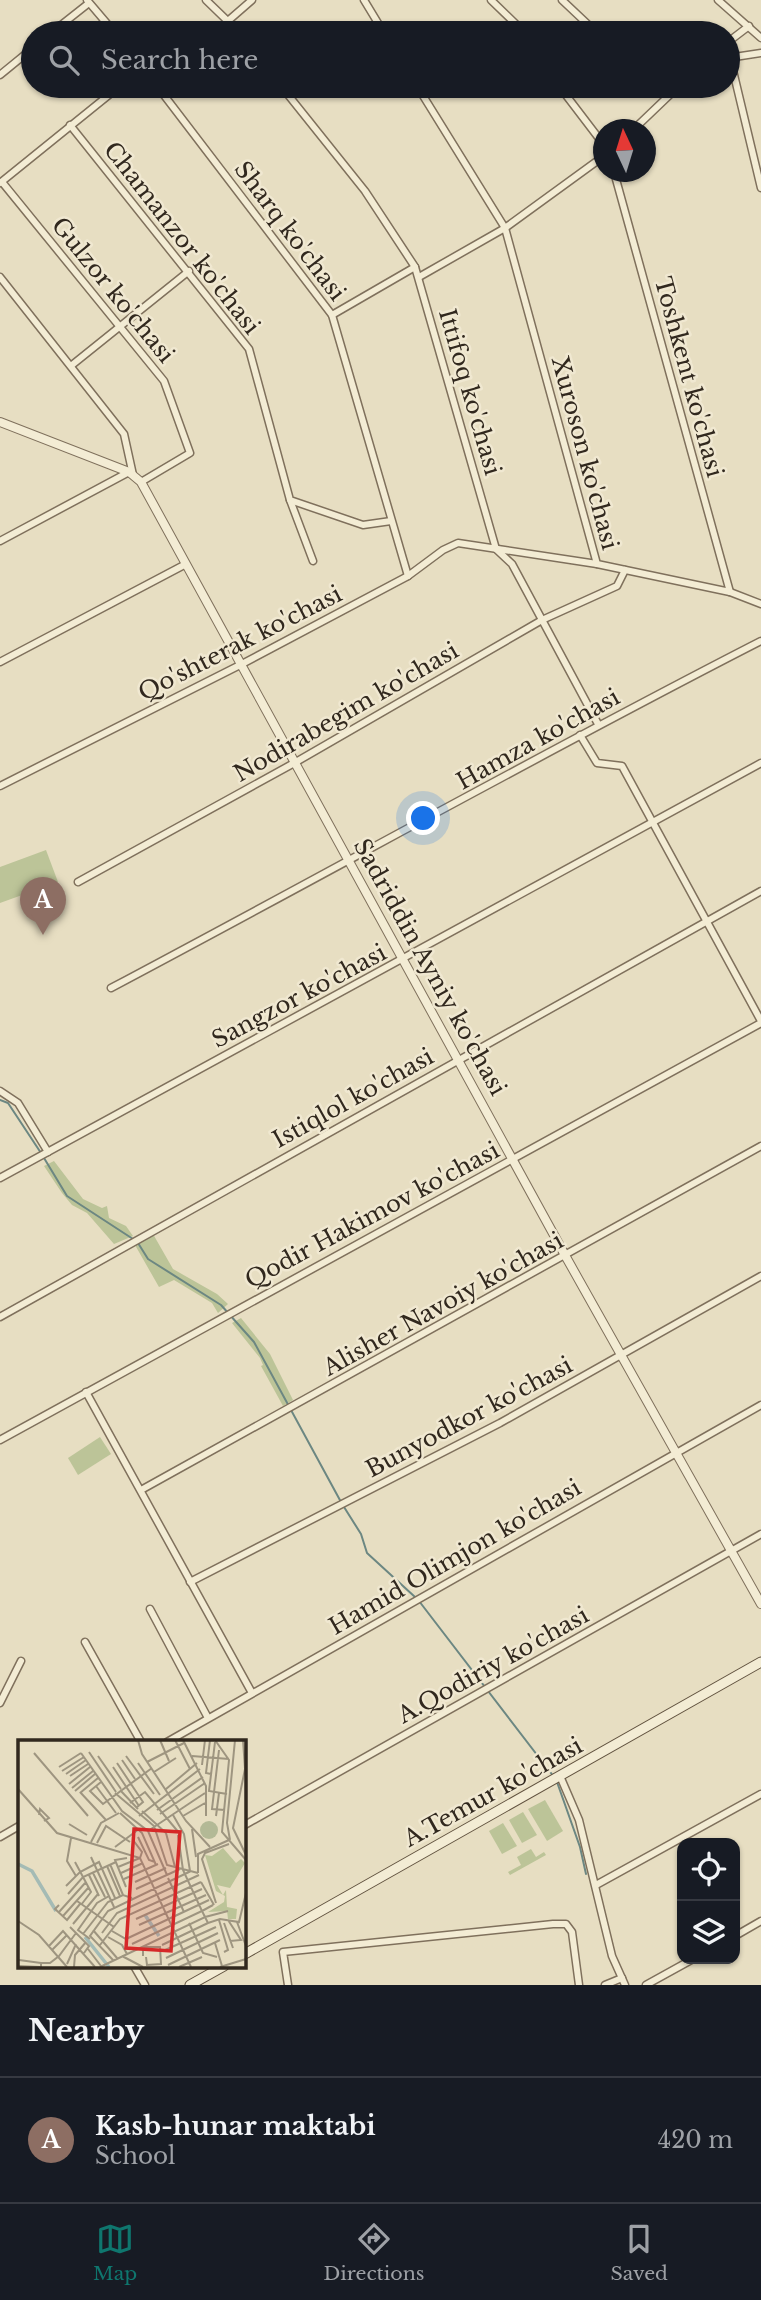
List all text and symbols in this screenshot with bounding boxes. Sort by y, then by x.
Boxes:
search box [21,21,740,98]
icon: search [45,41,83,79]
text: Search here [101,44,258,76]
north arrow [593,119,656,182]
street label: Chamanzor ko'chasi [98,136,266,340]
street label: Sharq ko'chasi [228,156,352,306]
street label: Gulzor ko'chasi [46,212,180,369]
street label: Toshkent ko'chasi [649,274,729,480]
street label: Ittifoq ko'chasi [433,306,507,479]
street label: Xuroson ko'chasi [546,353,624,553]
street label: Qo'shterak ko'chasi [133,579,347,707]
street label: Nodirabegim ko'chasi [229,636,463,788]
street label: Hamza ko'chasi [452,683,625,795]
your location [406,801,440,835]
street label: Sadriddin Ayniy ko'chasi [348,834,512,1100]
pin: A [20,877,66,935]
street label: Sangzor ko'chasi [207,938,391,1054]
street label: Istiqlol ko'chasi [268,1042,438,1154]
street label: Qodir Hakimov ko'chasi [240,1136,504,1294]
street label: Alisher Navoiy ko'chasi [317,1226,568,1382]
street label: Bunyodkor ko'chasi [361,1351,577,1483]
street label: Hamid Olimjon ko'chasi [324,1473,586,1641]
street label: A.Qodiriy ko'chasi [392,1601,594,1730]
street label: A.Temur ko'chasi [398,1731,588,1853]
inset map [18,1740,245,1968]
map controls [677,1838,740,1964]
button: locate [677,1838,740,1901]
button: layers [677,1901,740,1964]
text: Nearby [28,2012,144,2049]
text: Kasb-hunar maktabi [95,2110,376,2142]
text: A [42,2126,60,2154]
text: 420 m [658,2126,733,2154]
text: School [95,2142,176,2170]
tab: Map [93,2220,137,2285]
tab: Directions [323,2220,424,2285]
tab: Saved [611,2220,668,2285]

